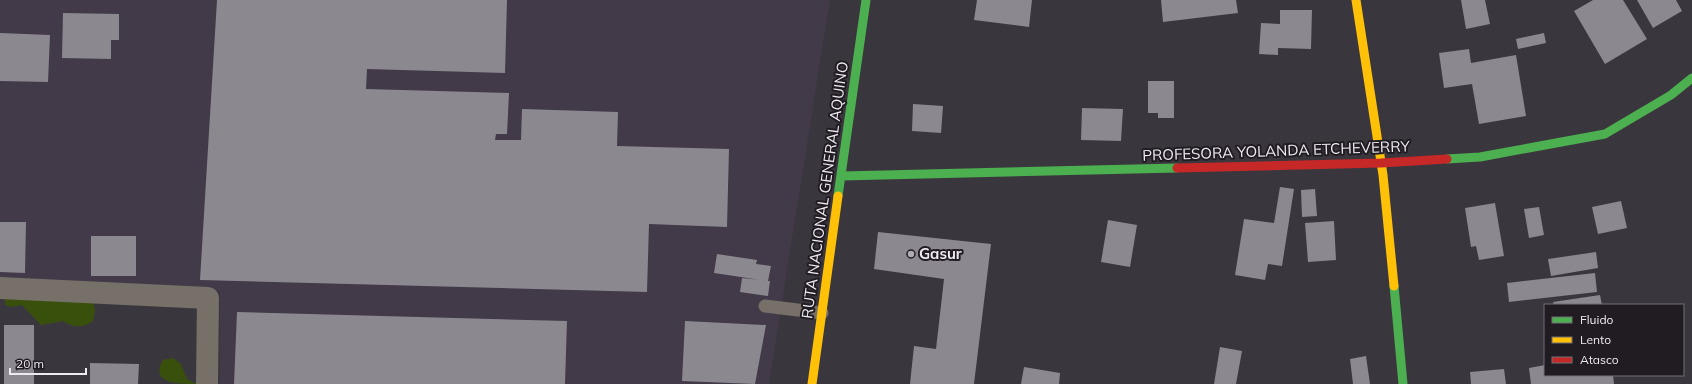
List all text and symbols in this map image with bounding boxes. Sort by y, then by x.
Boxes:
street label: RUTA NACIONAL GENERAL AQUINO [797,60,852,320]
street label: PROFESORA YOLANDA ETCHEVERRY [1142,136,1411,165]
place label: Gasur [919,244,962,263]
marker: Gasur [906,249,916,259]
legend [1544,304,1684,376]
text: Fluido [1580,312,1614,327]
text: Lento [1580,332,1611,347]
scale bar [10,350,86,376]
text: Atasco [1580,352,1619,367]
text: 20 m [16,356,44,371]

